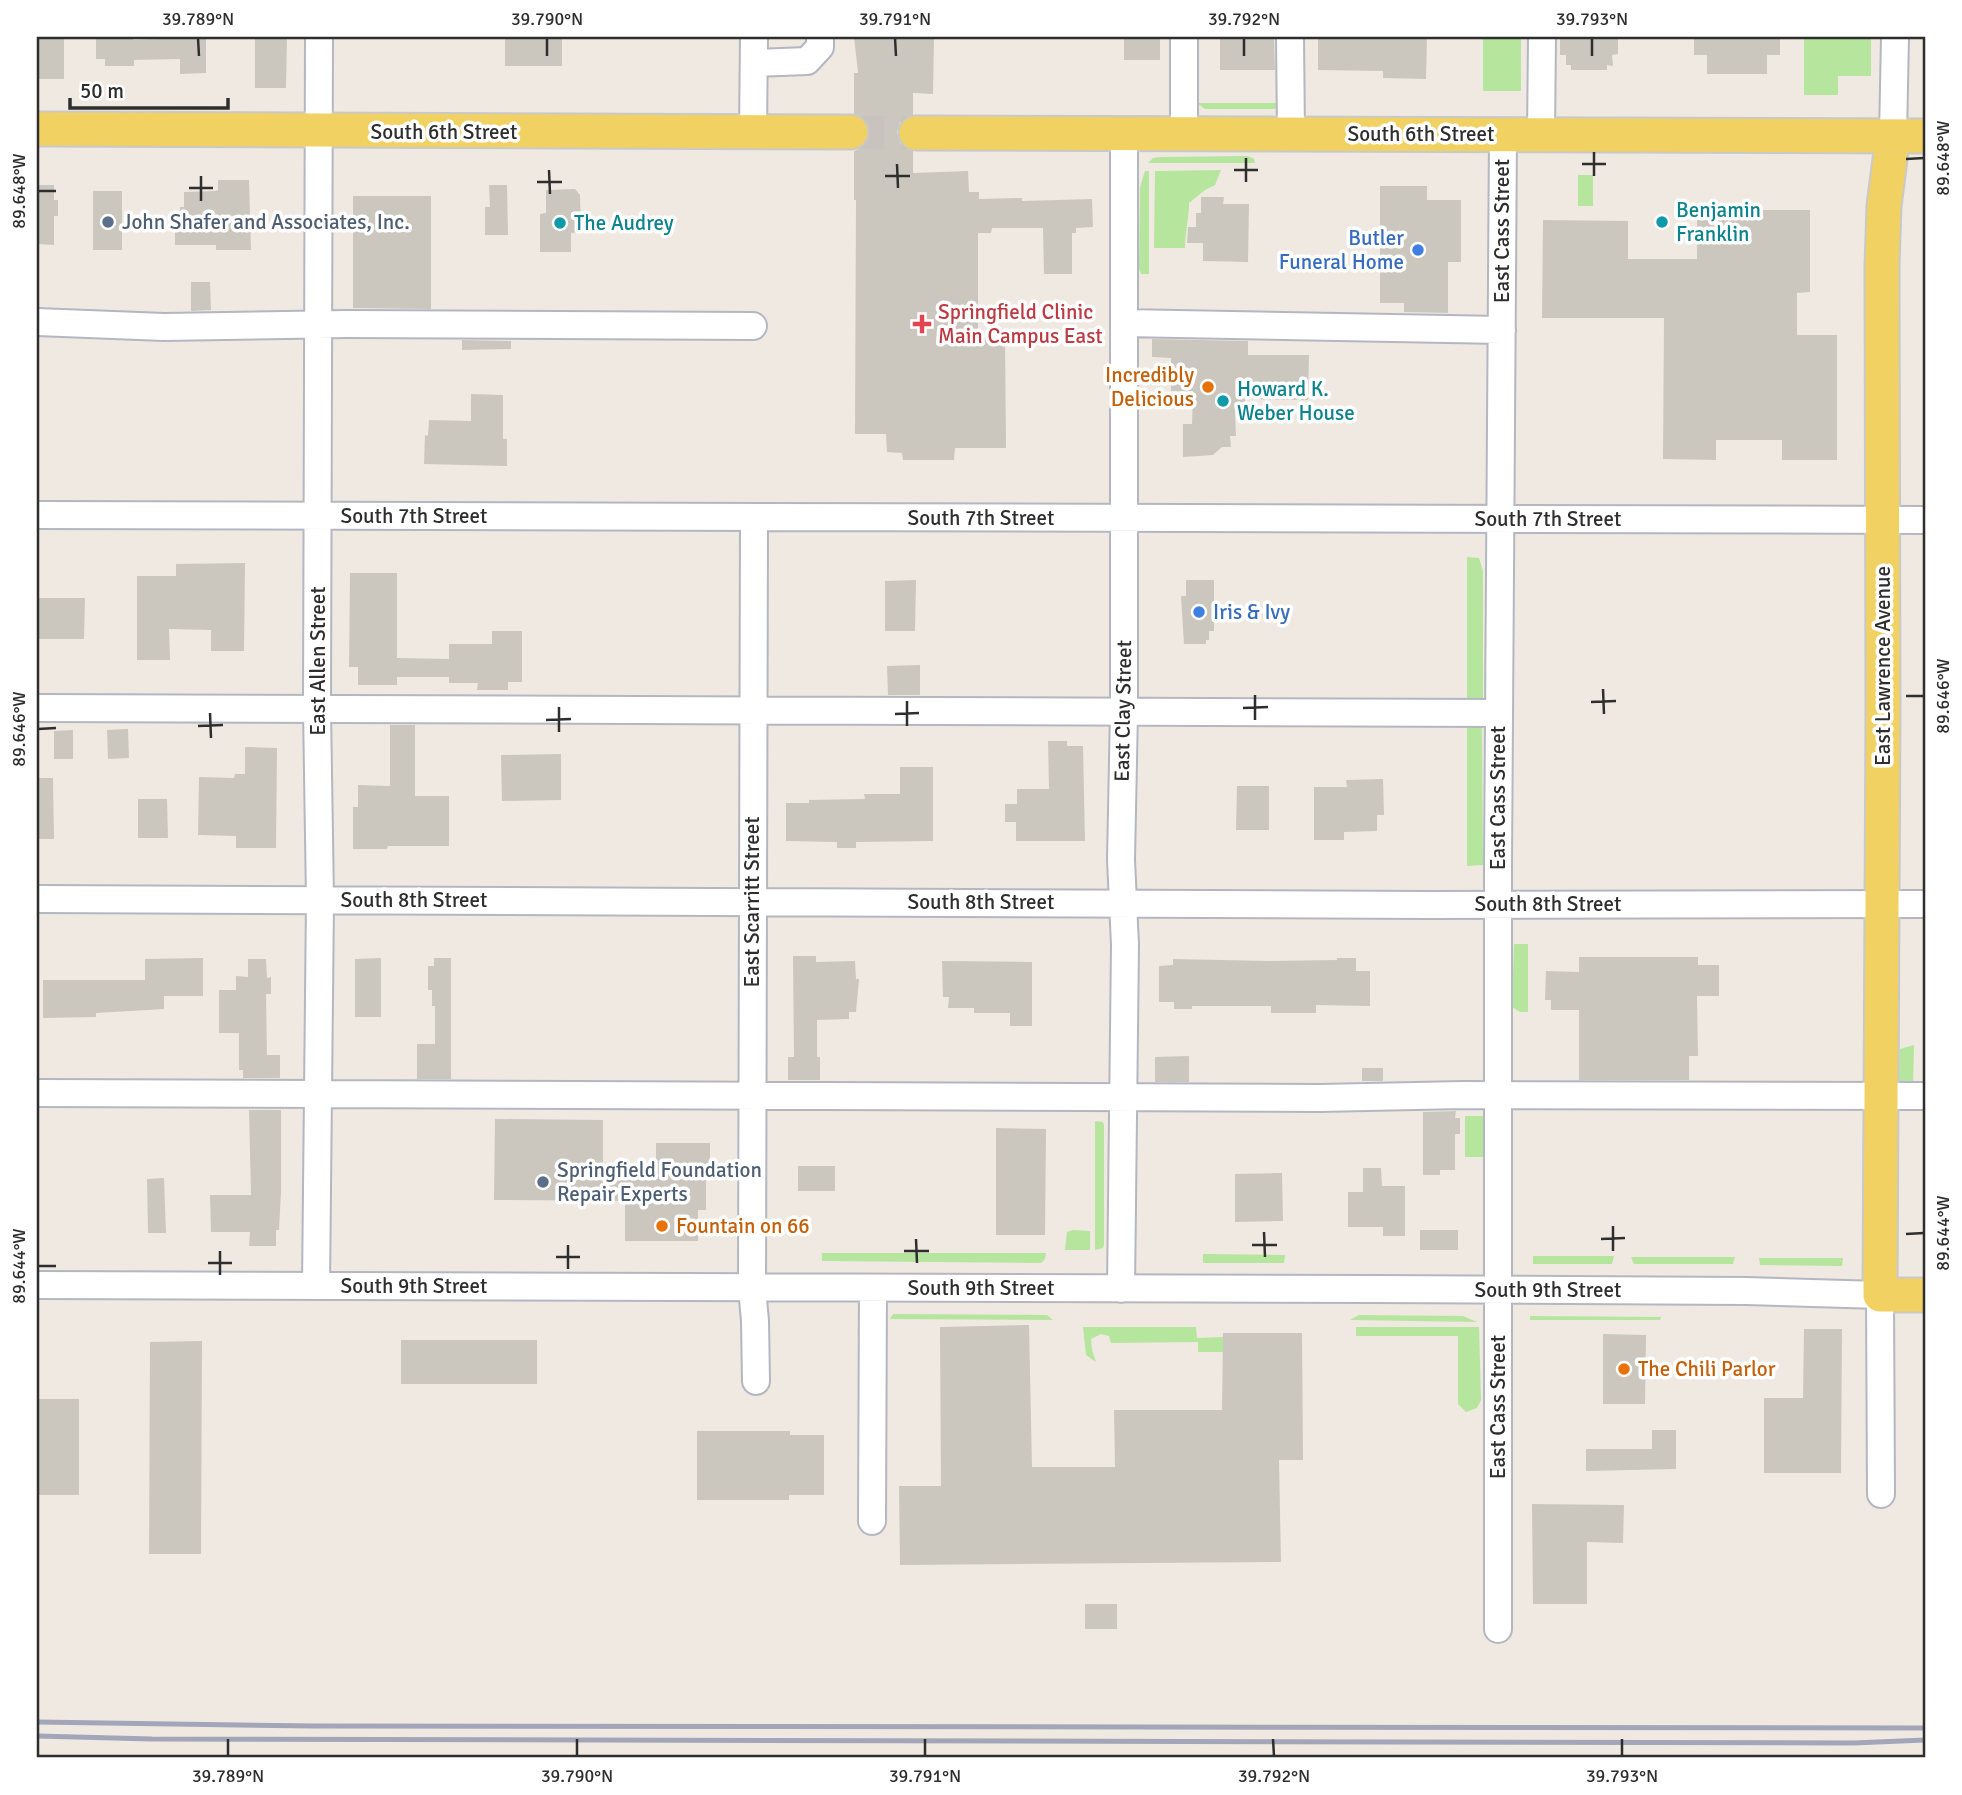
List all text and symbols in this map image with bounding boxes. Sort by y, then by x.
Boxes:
text: 39.789°N [162,8,234,30]
text: 39.790°N [511,8,583,30]
text: 39.791°N [859,8,931,30]
text: 39.792°N [1208,8,1280,30]
text: 39.793°N [1556,8,1628,30]
scale bar [70,66,228,110]
text: 50 m [80,78,124,104]
street label: South 6th Street [371,119,517,145]
text: 89.648°W [1932,120,1954,196]
street label: South 6th Street [1348,121,1494,147]
text: 89.648°W [8,153,30,229]
street label: East Cass Street [1489,159,1515,303]
place label: Benjamin Franklin [1676,197,1761,247]
place label: John Shafer and Associates, Inc. [122,209,410,235]
place label: The Audrey [574,210,674,236]
marker: John Shafer and Associates, Inc. [100,214,116,230]
marker: Benjamin Franklin [1654,214,1670,230]
marker: The Audrey [552,215,568,231]
place label: Butler Funeral Home [1279,225,1404,275]
marker: Butler Funeral Home [1410,242,1426,258]
place label: Springfield Clinic Main Campus East [938,299,1103,349]
marker: Springfield Clinic Main Campus East [912,314,932,334]
place label: Incredibly Delicious [1105,362,1194,412]
place label: Howard K. Weber House [1237,376,1355,426]
marker: Incredibly Delicious [1200,379,1216,395]
marker: Howard K. Weber House [1215,393,1231,409]
street label: South 7th Street [341,503,487,529]
street label: South 7th Street [908,505,1054,531]
street label: South 7th Street [1475,506,1621,532]
street label: East Lawrence Avenue [1870,566,1896,766]
street label: East Allen Street [305,586,331,736]
place label: Iris & Ivy [1213,599,1290,625]
marker: Iris & Ivy [1191,604,1207,620]
street label: East Clay Street [1109,640,1137,782]
text: 89.646°W [1932,658,1954,734]
text: 89.646°W [8,691,30,767]
street label: East Cass Street [1485,726,1511,870]
street label: East Scarritt Street [739,816,765,988]
street label: South 8th Street [341,887,487,913]
street label: South 8th Street [908,889,1054,915]
street label: South 8th Street [1475,891,1621,917]
place label: Springfield Foundation Repair Experts [557,1157,762,1207]
marker: Springfield Foundation Repair Experts [535,1174,551,1190]
text: 89.644°W [1932,1195,1954,1271]
place label: Fountain on 66 [676,1213,810,1239]
marker: Fountain on 66 [654,1218,670,1234]
text: 89.644°W [8,1228,30,1304]
street label: South 9th Street [341,1273,487,1299]
street label: South 9th Street [908,1275,1054,1301]
street label: South 9th Street [1475,1277,1621,1303]
street label: East Cass Street [1485,1335,1511,1479]
place label: The Chili Parlor [1638,1356,1776,1382]
marker: The Chili Parlor [1616,1361,1632,1377]
text: 39.789°N [192,1765,264,1787]
text: 39.790°N [541,1765,613,1787]
text: 39.791°N [889,1765,961,1787]
text: 39.792°N [1238,1765,1310,1787]
text: 39.793°N [1586,1765,1658,1787]

